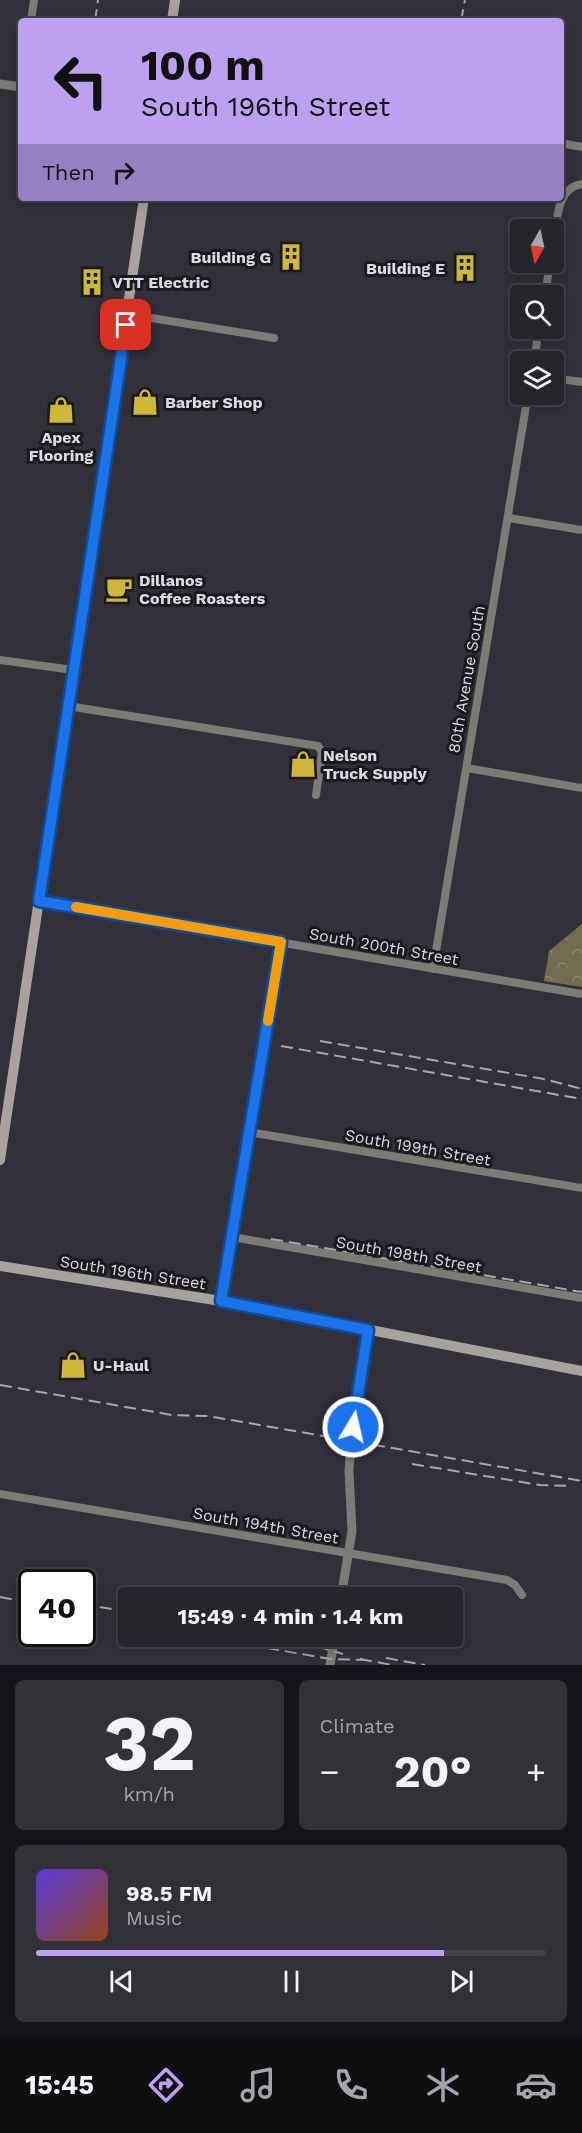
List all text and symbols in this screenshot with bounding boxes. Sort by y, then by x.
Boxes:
text: 100 m [141,41,265,90]
icon: left [42,42,120,120]
text: South 196th Street [141,91,390,123]
icon: right [107,156,140,189]
text: Then [42,160,95,185]
north arrow [510,219,564,273]
map controls [510,219,564,405]
building icon: Building G [276,242,306,272]
place label: Building G [191,248,271,267]
building icon: Building E [450,253,480,283]
place label: Building E [366,259,445,278]
building icon: VTT Electric [77,267,107,297]
place label: VTT Electric [112,273,209,292]
button: search [510,285,564,339]
pin [100,299,151,350]
icon: arrive [109,308,142,341]
button: layers [510,351,564,405]
shop icon: Barber Shop [130,387,160,417]
place label: Barber Shop [165,393,262,412]
shop icon: Apex Flooring [46,395,76,425]
place label: Apex Flooring [29,428,93,465]
place label: Dillanos Coffee Roasters [139,571,266,608]
cafe icon: Dillanos Coffee Roasters [104,574,134,604]
street label: 80th Avenue South [444,604,489,754]
place label: Nelson Truck Supply [323,746,428,783]
shop icon: Nelson Truck Supply [288,749,318,779]
street label: South 200th Street [308,924,460,969]
street label: South 199th Street [344,1125,493,1170]
street label: South 198th Street [335,1232,484,1277]
street label: South 196th Street [59,1252,208,1293]
shop icon: U-Haul [58,1350,88,1380]
place label: U-Haul [93,1356,150,1375]
position arrow [321,1395,385,1459]
street label: South 194th Street [192,1503,341,1548]
speed limit sign: 40 [18,1569,96,1647]
text: 15:49 · 4 min · 1.4 km [178,1604,403,1629]
text: 32 [103,1697,196,1789]
text: Climate [320,1714,395,1738]
text: 20° [394,1745,472,1798]
text: − [320,1752,339,1791]
text: + [526,1752,546,1791]
text: km/h [123,1782,175,1806]
text: 98.5 FM [126,1881,212,1906]
text: Music [126,1906,182,1930]
icon: previous [105,1965,138,1998]
icon: pause [275,1965,308,1998]
icon: next [445,1965,478,1998]
icon: directions [145,2064,187,2106]
icon: music [237,2064,279,2106]
icon: phone [330,2064,372,2106]
icon: climate [422,2064,464,2106]
icon: car [515,2064,557,2106]
text: 15:45 [25,2069,94,2101]

